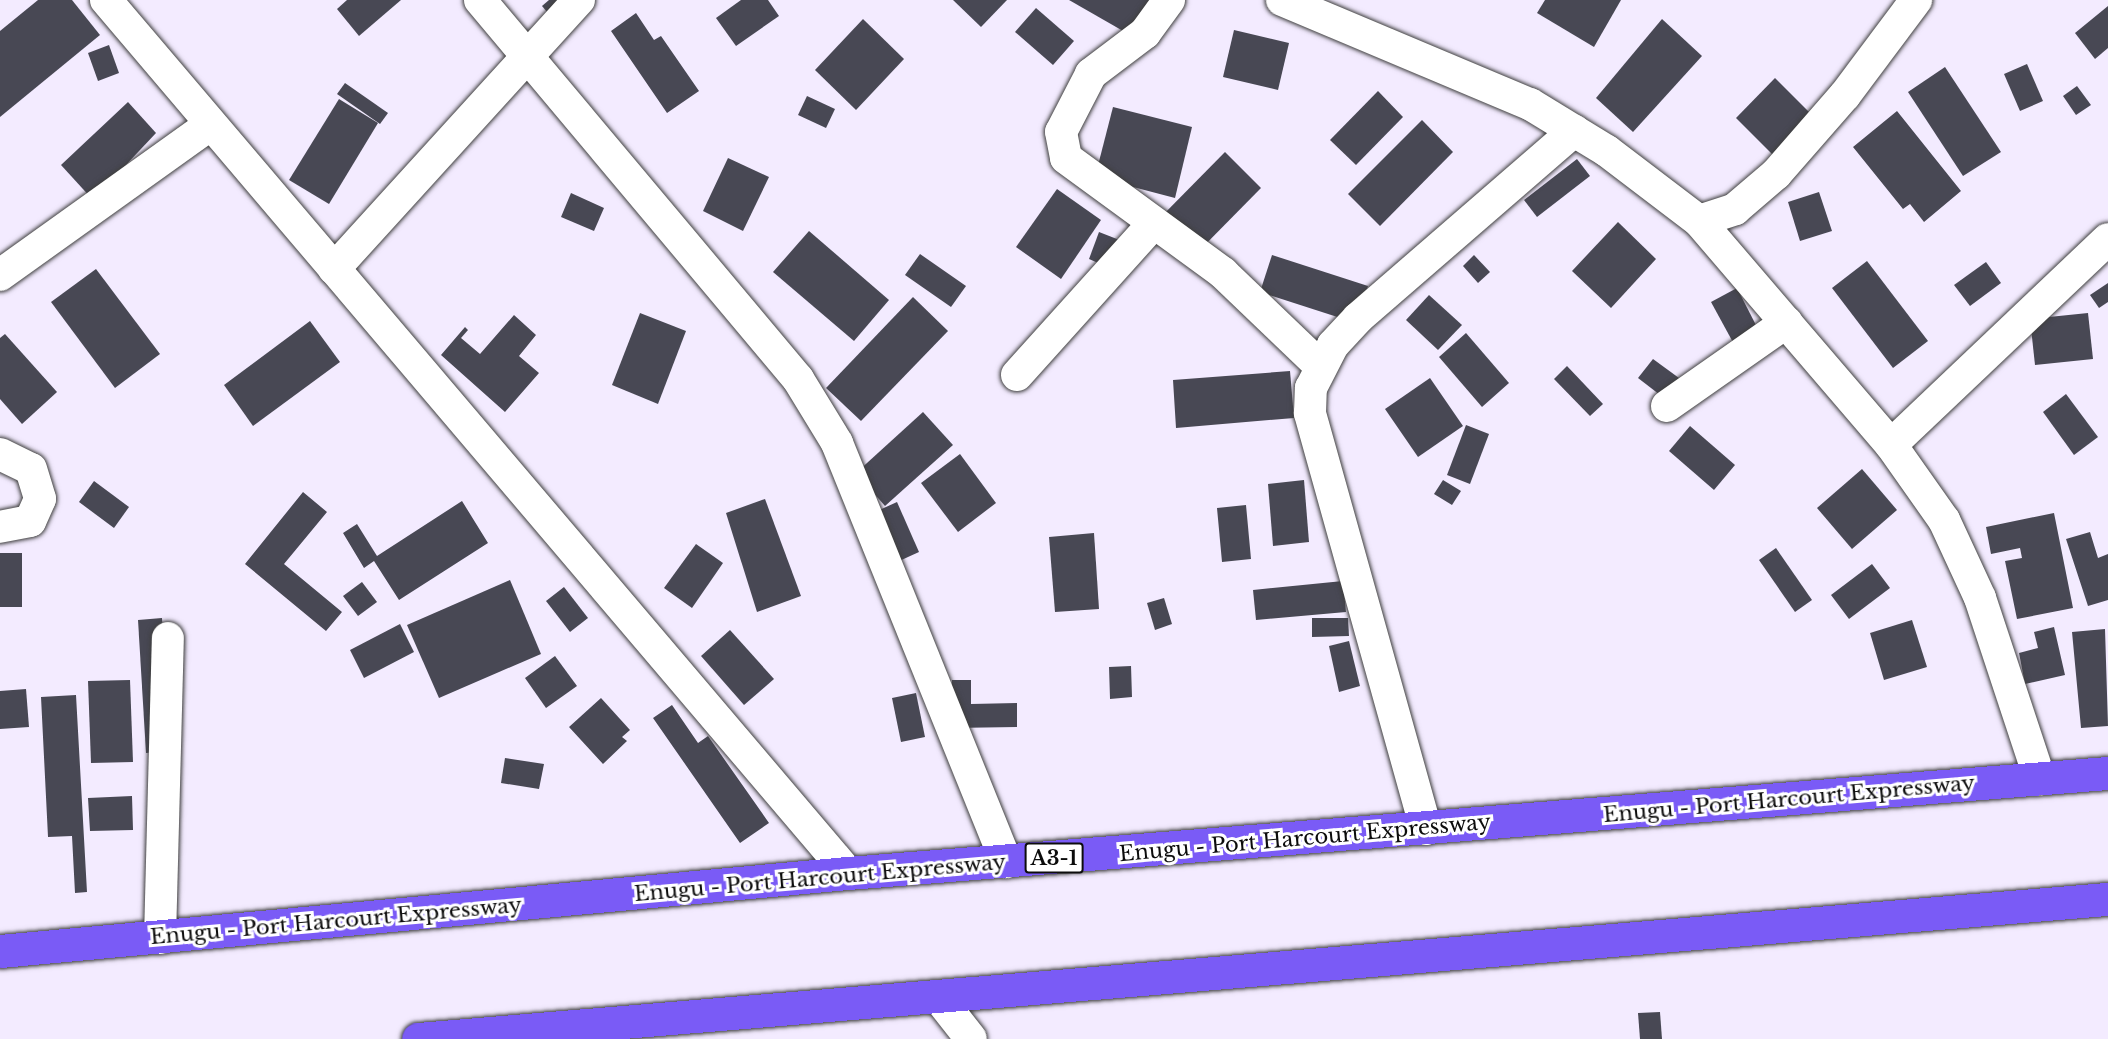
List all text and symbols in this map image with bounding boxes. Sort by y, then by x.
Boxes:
street label: Enugu - Port Harcourt Expressway [1602,770,1976,828]
street label: Enugu - Port Harcourt Expressway [1118,809,1492,867]
road number: A3-1 [1024,841,1084,875]
street label: Enugu - Port Harcourt Expressway [633,849,1007,907]
street label: Enugu - Port Harcourt Expressway [149,892,523,950]

